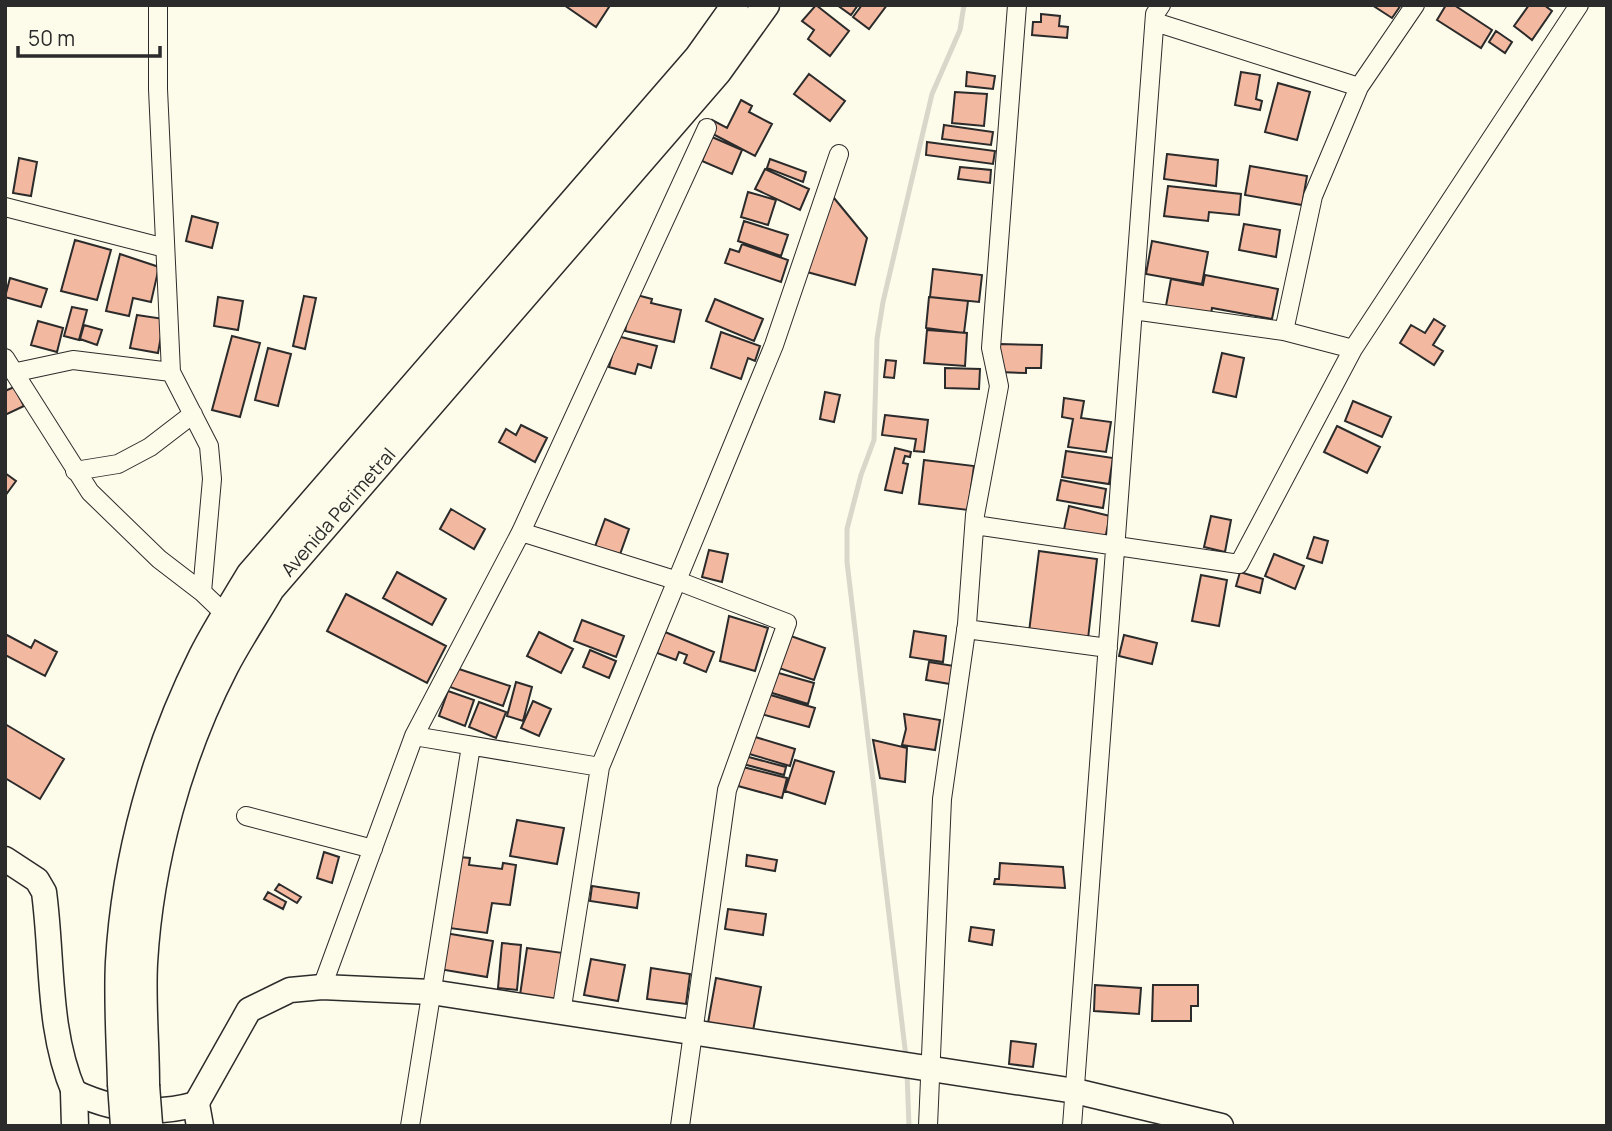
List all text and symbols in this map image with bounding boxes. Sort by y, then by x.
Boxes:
scale bar [18,14,159,58]
text: 50 m [28,24,75,52]
street label: Avenida Perimetral [275,442,401,582]

